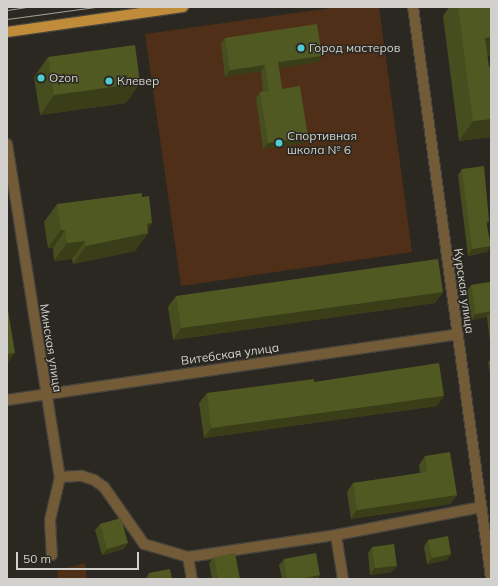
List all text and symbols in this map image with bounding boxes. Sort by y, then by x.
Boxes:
place label: Город мастеров [309,41,400,55]
marker: Город мастеров [296,43,306,53]
place label: Ozon [49,71,78,85]
marker: Ozon [36,73,46,83]
place label: Клевер [117,74,159,88]
marker: Клевер [104,76,114,86]
place label: Спортивная школа № 6 [287,129,357,157]
marker: Спортивная школа № 6 [274,138,284,148]
street label: Курская улица [451,247,477,335]
street label: Минская улица [37,303,65,393]
street label: Витебская улица [180,340,280,368]
scale bar [18,544,141,570]
text: 50 m [23,551,51,566]

